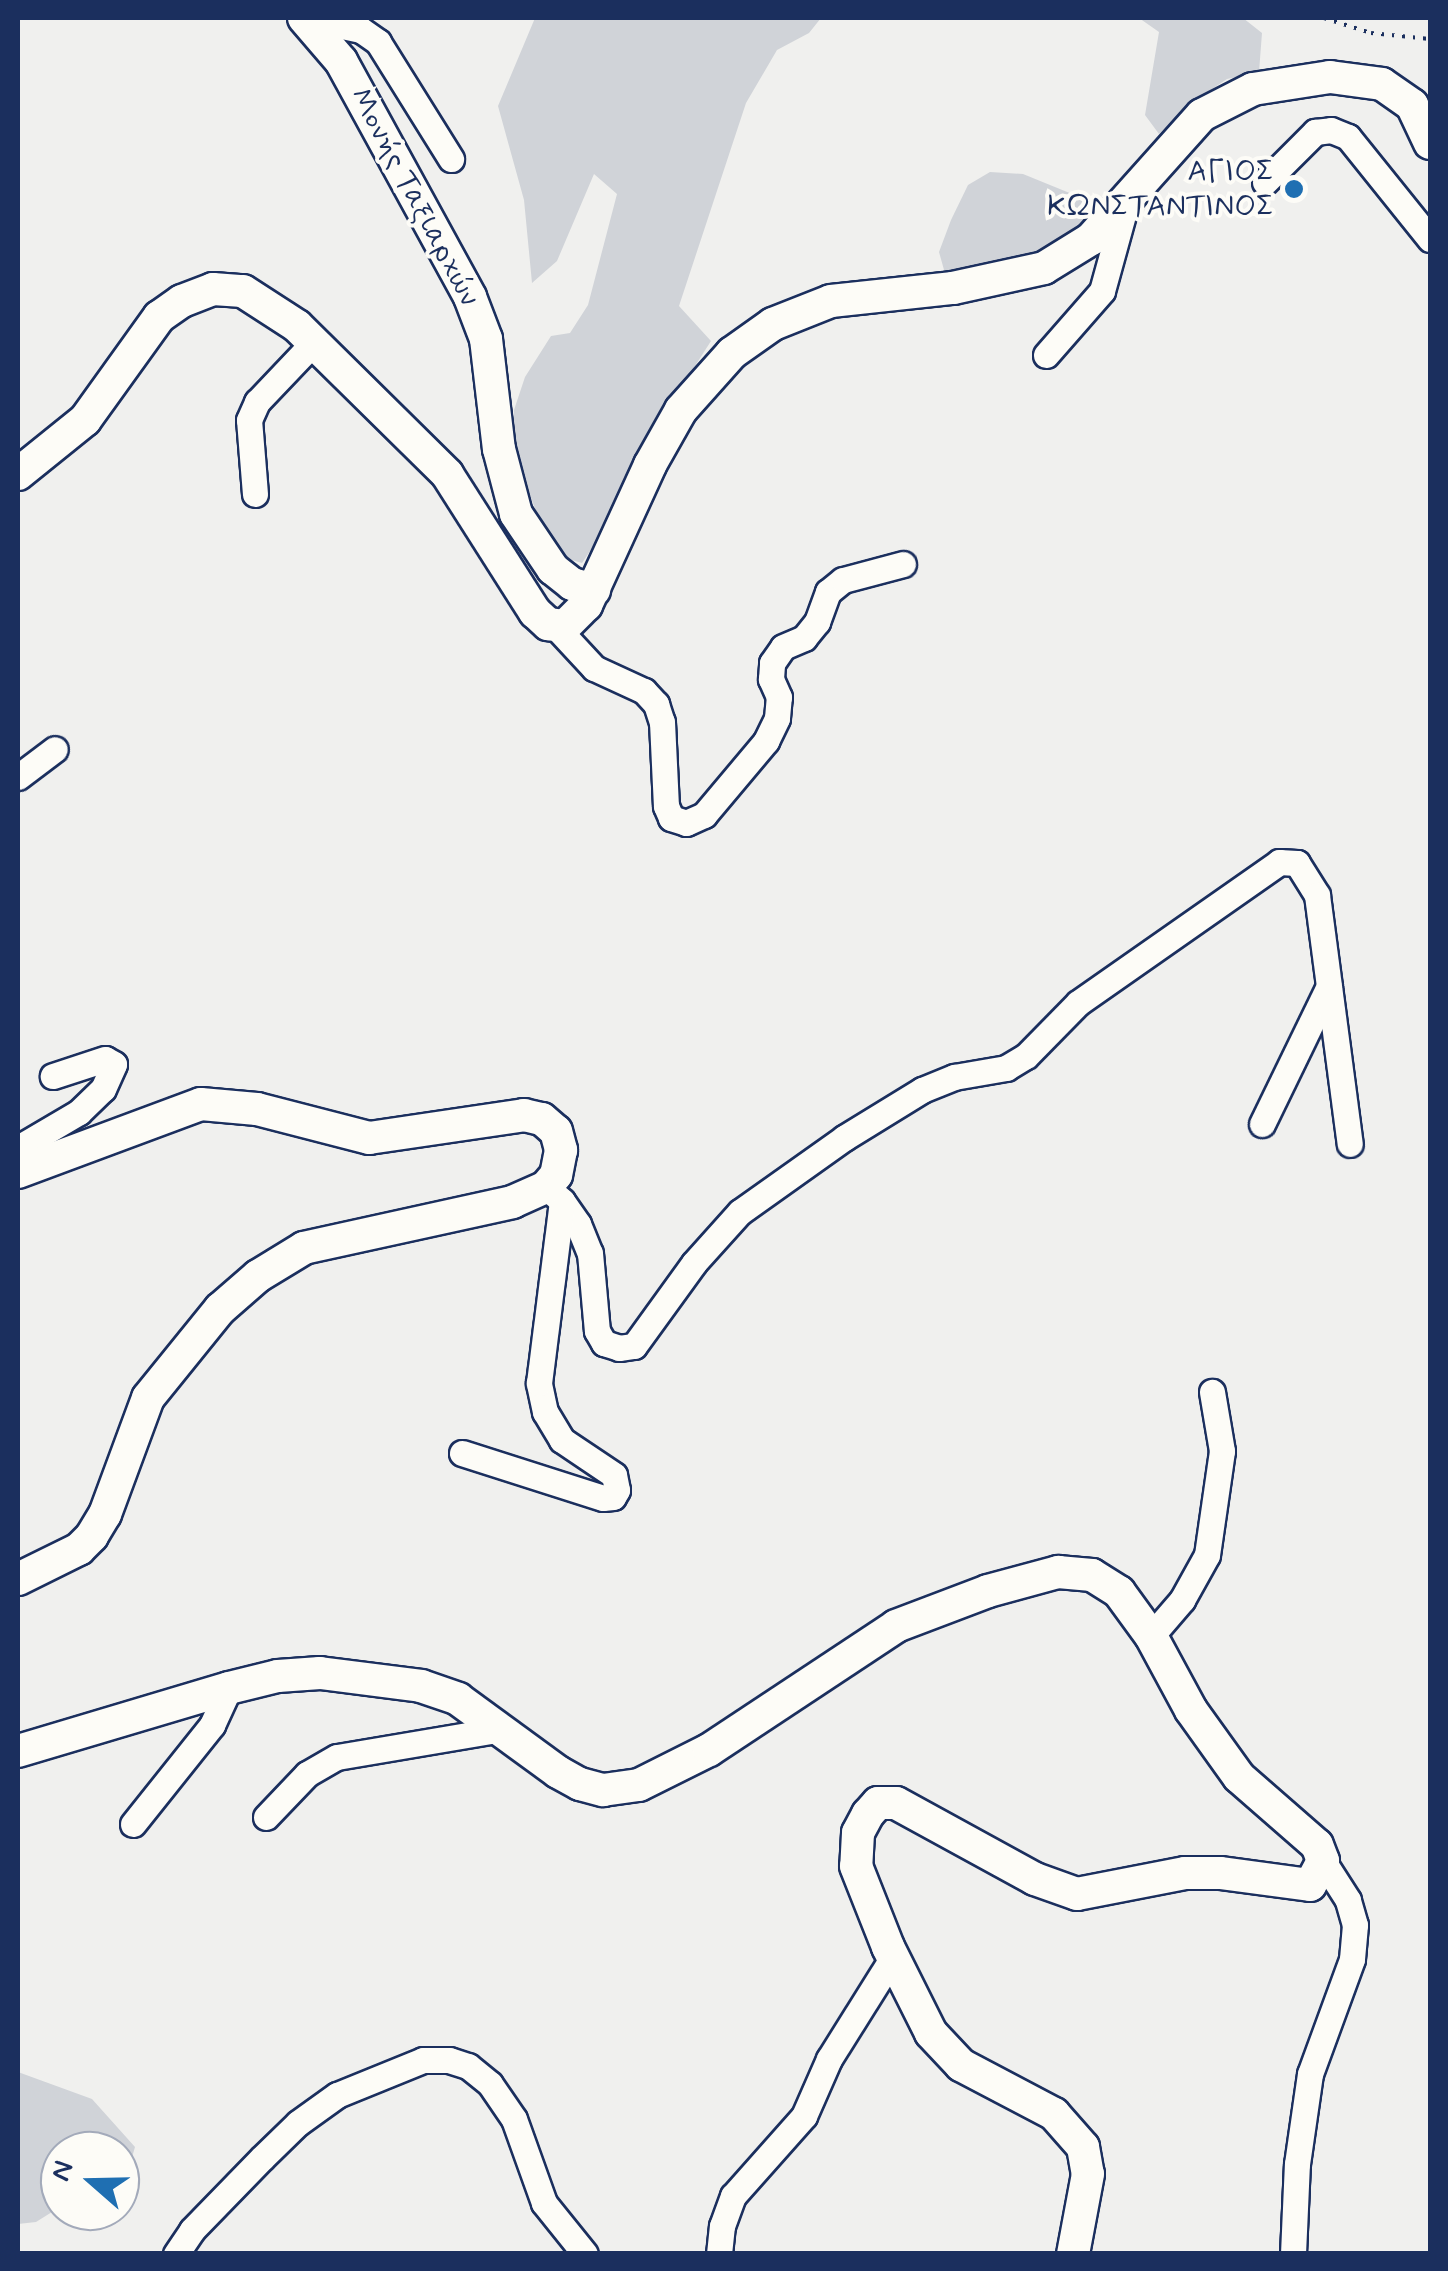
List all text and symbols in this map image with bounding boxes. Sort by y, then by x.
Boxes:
street label: Μονής Ταξιαρχών [341,82,487,312]
place label: ΑΓΙΟΣ ΚΩΝΣΤΑΝΤΙΝΟΣ [1047,154,1274,224]
marker: ΑΓΙΟΣ ΚΩΝΣΤΑΝΤΙΝΟΣ [1283,178,1305,200]
north arrow [40,2131,140,2231]
text: N [43,2156,84,2186]

